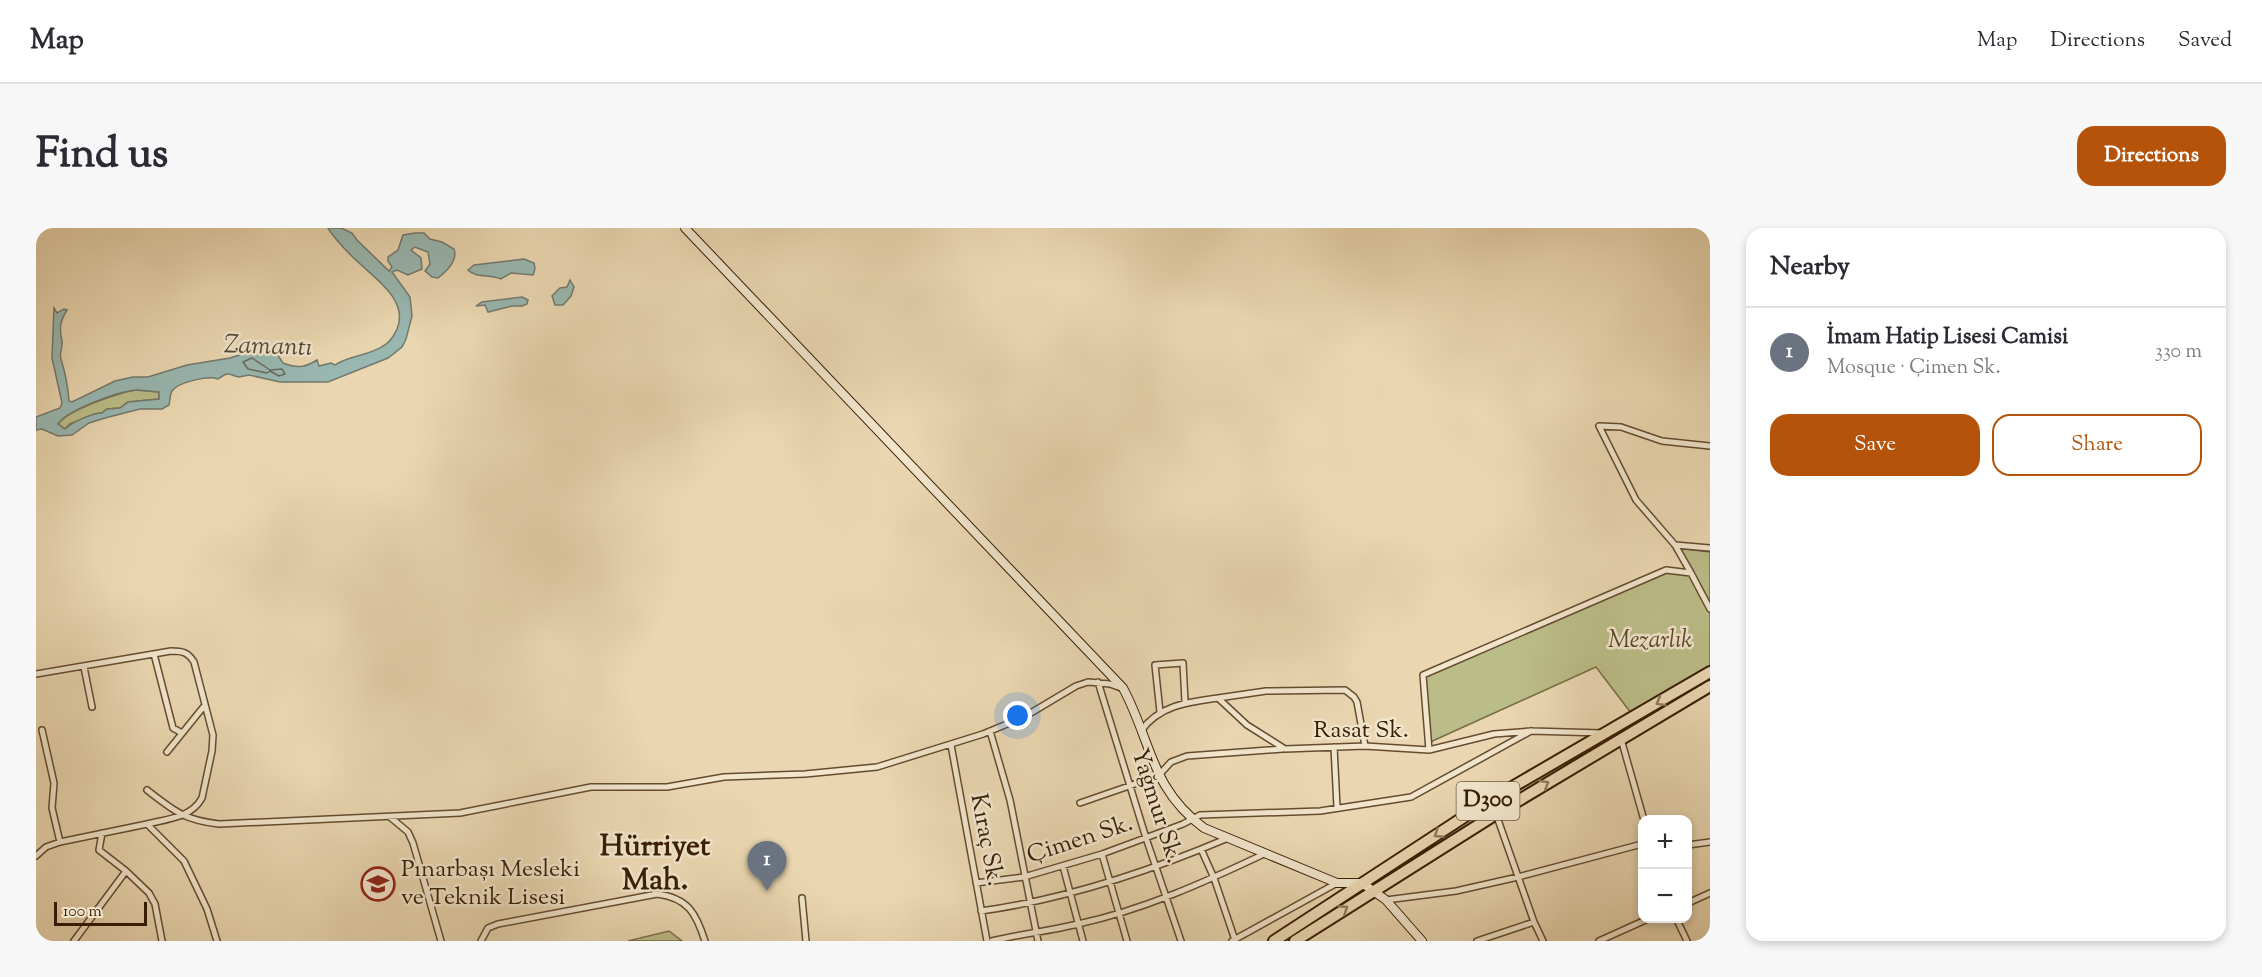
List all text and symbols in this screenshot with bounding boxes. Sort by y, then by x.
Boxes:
text: Map [30,21,84,61]
text: Map [1977,26,2017,56]
text: Directions [2050,26,2145,56]
text: Saved [2178,26,2232,56]
text: Find us [36,126,168,186]
button: Directions [2077,126,2226,186]
text: Nearby [1770,249,1850,286]
text: İmam Hatip Lisesi Camisi [1827,322,2068,354]
water label: Zamantı [223,327,313,367]
text: 1 [1786,338,1793,367]
text: 330 m [2155,338,2202,367]
text: Mosque · Çimen Sk. [1827,354,2001,383]
button: Save [1770,414,1980,476]
button: Share [1992,414,2202,476]
park label: Mezarlık [1608,624,1692,658]
one-way arrow [1655,695,1666,706]
your location [1003,701,1032,730]
street label: Rasat Sk. [1313,714,1409,748]
street label: Yağmur Sk. [1121,744,1191,868]
one-way arrow [1539,780,1549,792]
road number: D300 [1456,782,1520,820]
street label: Kıraç Sk. [960,791,1012,889]
street label: Çimen Sk. [1023,807,1137,873]
map controls [1638,815,1692,923]
button: + [1638,815,1692,869]
district label: Hürriyet Mah. [600,826,711,903]
one-way arrow [1434,826,1444,838]
pin: 1 [748,842,786,891]
place label: Pınarbaşı Mesleki ve Teknik Lisesi [401,853,580,915]
school or university icon: Pınarbaşı Mesleki ve Teknik Lisesi [360,866,396,902]
button: − [1638,869,1692,923]
scale bar [54,899,147,926]
text: 100 m [63,901,102,924]
one-way arrow [1337,905,1348,916]

